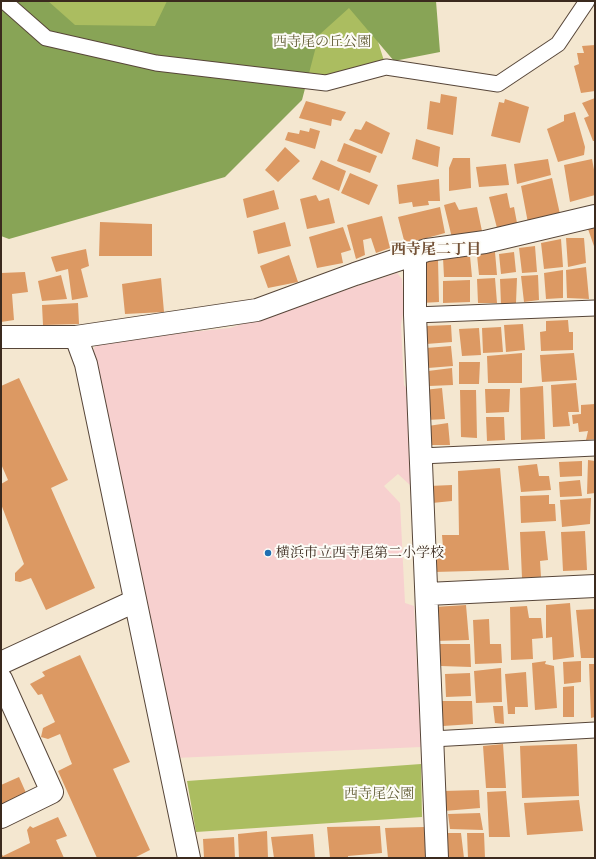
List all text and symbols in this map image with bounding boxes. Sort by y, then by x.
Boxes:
park label: 西寺尾の丘公園 [273,34,371,50]
district label: 西寺尾二丁目 [391,241,481,259]
place label: 横浜市立西寺尾第二小学校 [276,545,444,561]
marker: 横浜市立西寺尾第二小学校 [263,548,273,558]
park label: 西寺尾公園 [344,786,414,802]

